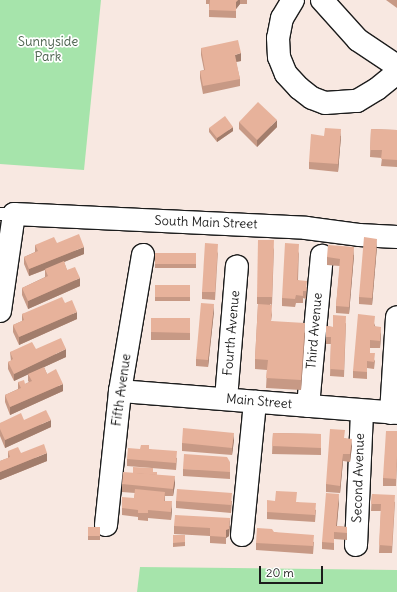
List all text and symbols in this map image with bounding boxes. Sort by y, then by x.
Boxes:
park label: Sunnyside Park [18,35,78,66]
street label: South Main Street [154,213,258,233]
street label: Fourth Avenue [221,290,243,376]
street label: Third Avenue [304,292,326,370]
street label: Fifth Avenue [109,353,135,427]
street label: Main Street [225,391,293,413]
street label: Second Avenue [350,433,368,523]
scale bar [261,558,325,584]
text: 20 m [266,565,294,580]

